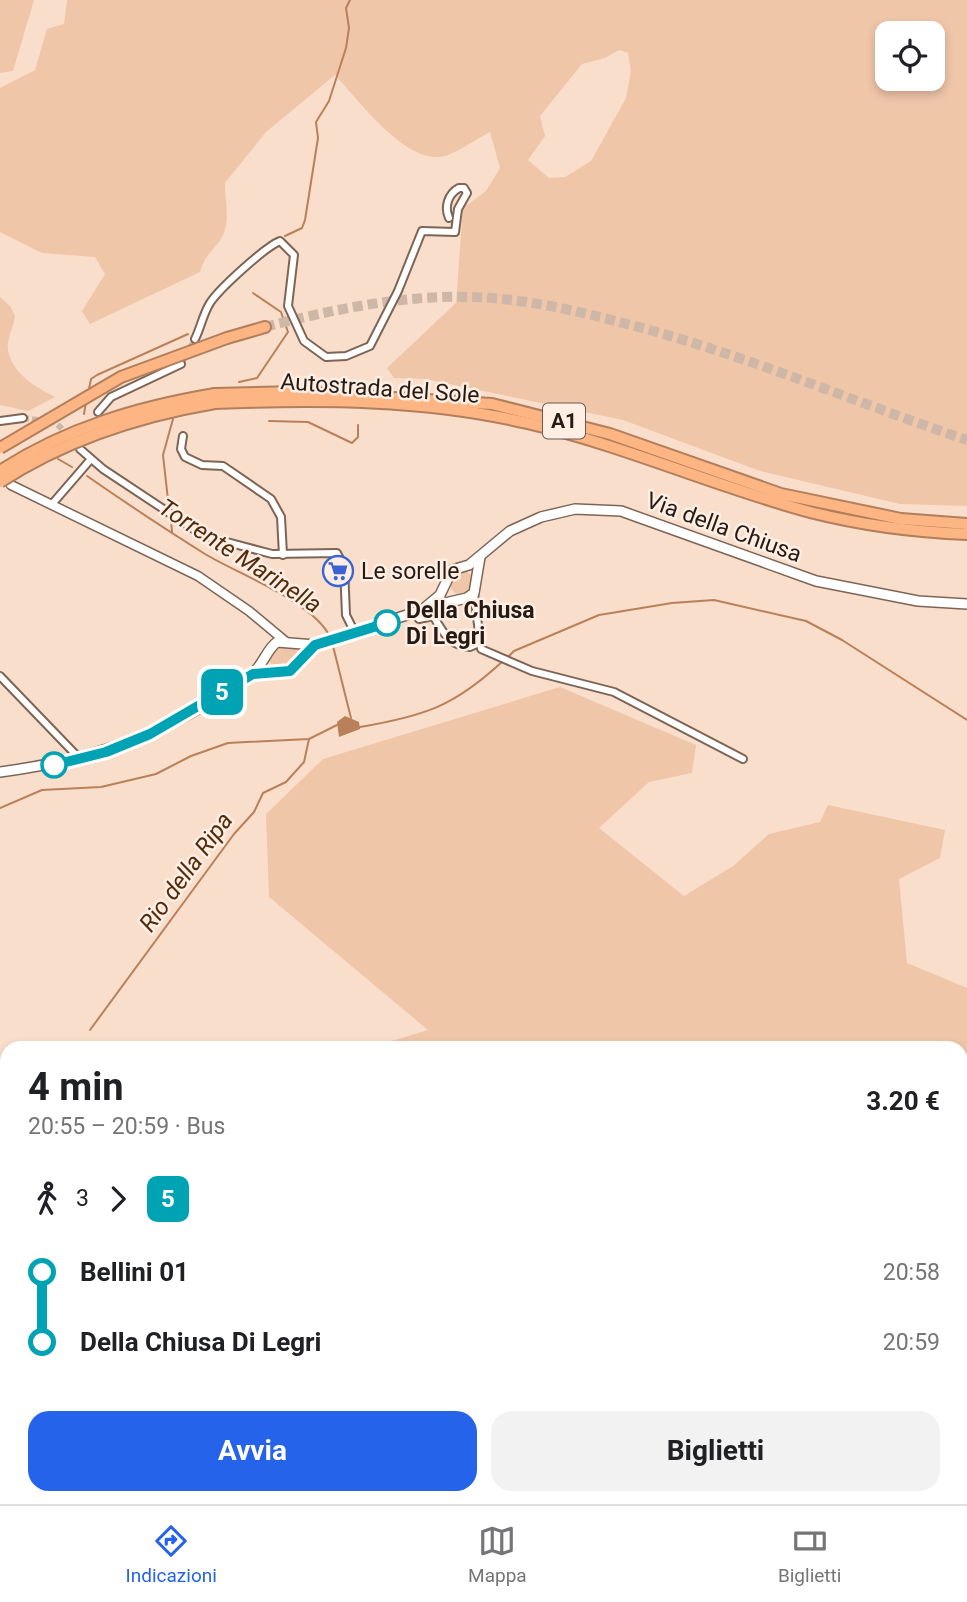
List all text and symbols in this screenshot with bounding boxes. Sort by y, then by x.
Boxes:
map controls [875,21,945,91]
button: locate [875,21,945,91]
street label: Autostrada del Sole [280,368,480,409]
road number: A1 [543,404,585,438]
street label: Via della Chiusa [642,487,805,568]
water label: Torrente Marinella [153,493,327,619]
supermarket icon: Le sorelle [321,554,355,588]
place label: Le sorelle [361,558,459,585]
place label: Della Chiusa Di Legri [406,597,535,650]
marker: Della Chiusa Di Legri [374,610,400,636]
line badge: 5 [199,669,245,715]
text: 5 [215,678,229,706]
unlabelled marker [41,752,67,778]
water label: Rio della Ripa [133,807,239,937]
text: 4 min [28,1065,124,1109]
text: 3.20 € [866,1086,940,1116]
text: 20:55 – 20:59 · Bus [28,1113,225,1140]
icon: walk [28,1180,66,1218]
icon: forward [99,1180,137,1218]
text: 3 [76,1185,89,1212]
text: 5 [161,1185,175,1213]
text: Bellini 01 [80,1257,189,1287]
text: 20:58 [883,1259,940,1286]
text: Della Chiusa Di Legri [80,1327,321,1357]
text: 20:59 [883,1329,940,1356]
button: Avvia [28,1411,477,1491]
button: Biglietti [491,1411,940,1491]
tab: Indicazioni [126,1522,217,1587]
tab: Mappa [468,1522,527,1587]
tab: Biglietti [778,1522,841,1587]

